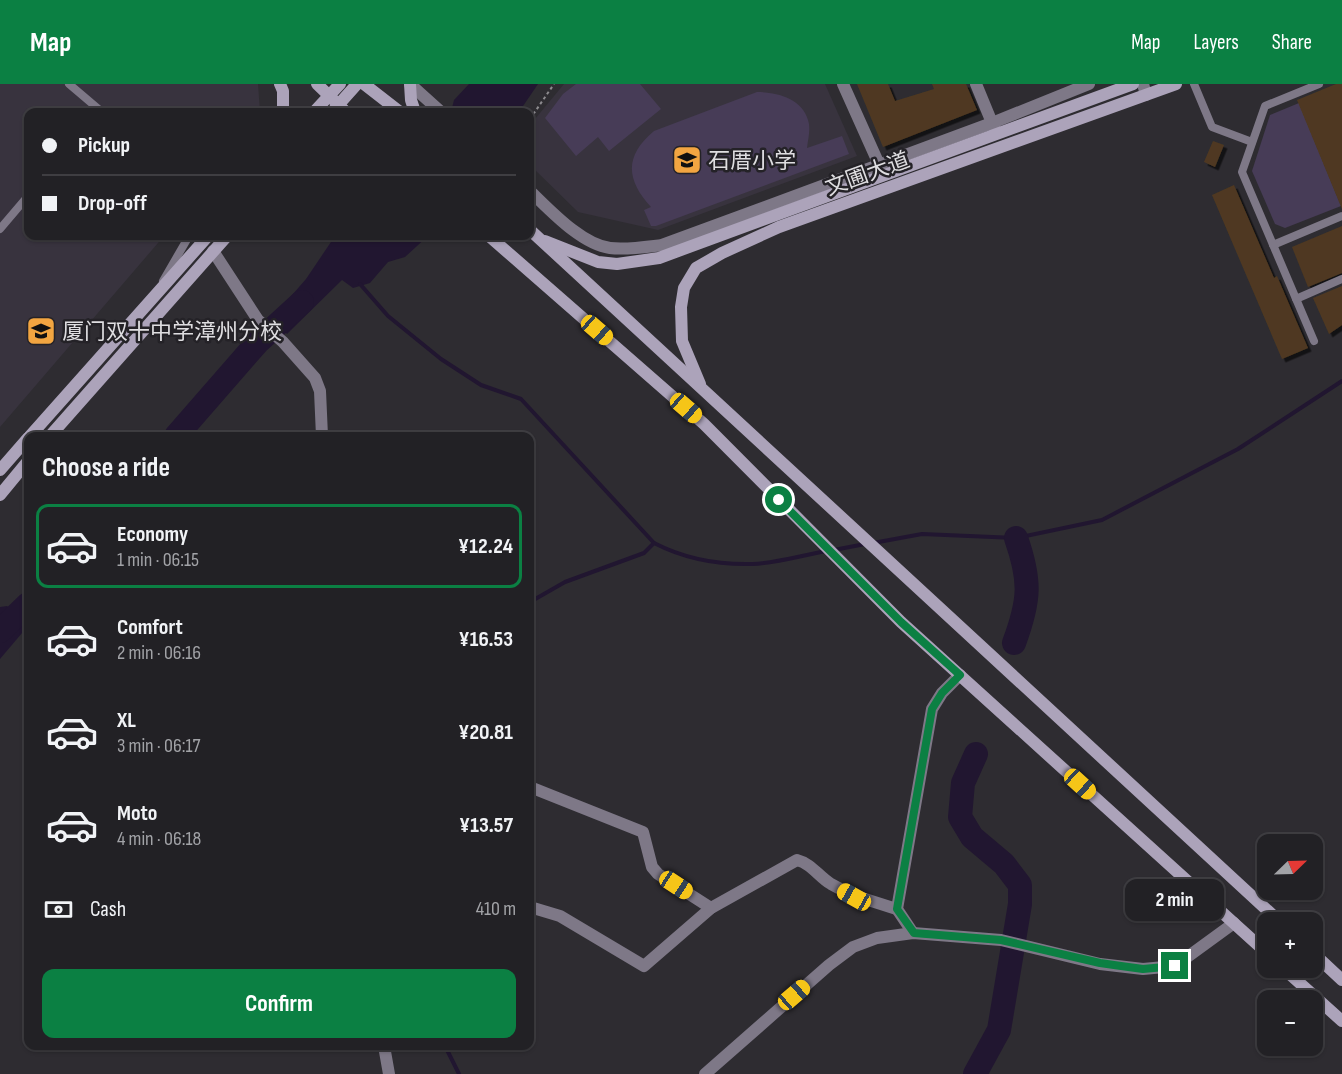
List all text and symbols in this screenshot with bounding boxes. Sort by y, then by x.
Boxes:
text: Map [30,26,71,59]
text: Map [1131,30,1160,55]
text: Layers [1193,30,1239,55]
text: Share [1272,30,1312,55]
text: Pickup [78,132,130,159]
school or university icon: 石厝小学 [671,144,703,176]
street label: 文圃大道 [822,147,913,202]
place label: 石厝小学 [708,148,796,175]
text: Drop-off [78,190,147,217]
car [578,311,616,349]
school or university icon: 厦门双十中学漳州分校 [25,315,57,347]
place label: 厦门双十中学漳州分校 [62,319,282,346]
car [667,389,705,427]
text: Choose a ride [42,452,170,484]
route start [765,486,792,513]
icon: car [45,519,99,573]
text: Economy [117,521,188,548]
text: ¥12.24 [458,533,513,560]
text: 1 min · 06:15 [117,548,199,572]
icon: car [45,612,99,666]
text: Comfort [117,614,183,641]
text: ¥16.53 [459,626,513,653]
text: 2 min · 06:16 [117,641,201,665]
icon: car [45,705,99,759]
text: XL [117,707,136,734]
text: ¥20.81 [458,719,513,746]
text: 3 min · 06:17 [117,734,200,758]
car [1061,765,1099,803]
icon: car [45,798,99,852]
text: Moto [117,800,157,827]
text: ¥13.57 [459,812,513,839]
text: 4 min · 06:18 [117,827,201,851]
north arrow [1257,834,1323,900]
map controls [1257,834,1323,1056]
car [656,868,696,902]
callout: 2 min [1126,879,1224,921]
car [834,880,874,914]
text: 2 min [1155,888,1194,912]
icon: cash [42,893,75,926]
text: Cash [90,896,126,923]
text: 410 m [476,897,516,921]
button: + [1257,912,1323,978]
route end [1161,952,1188,979]
button: Confirm [42,969,516,1038]
car [775,976,813,1014]
button: − [1257,990,1323,1056]

